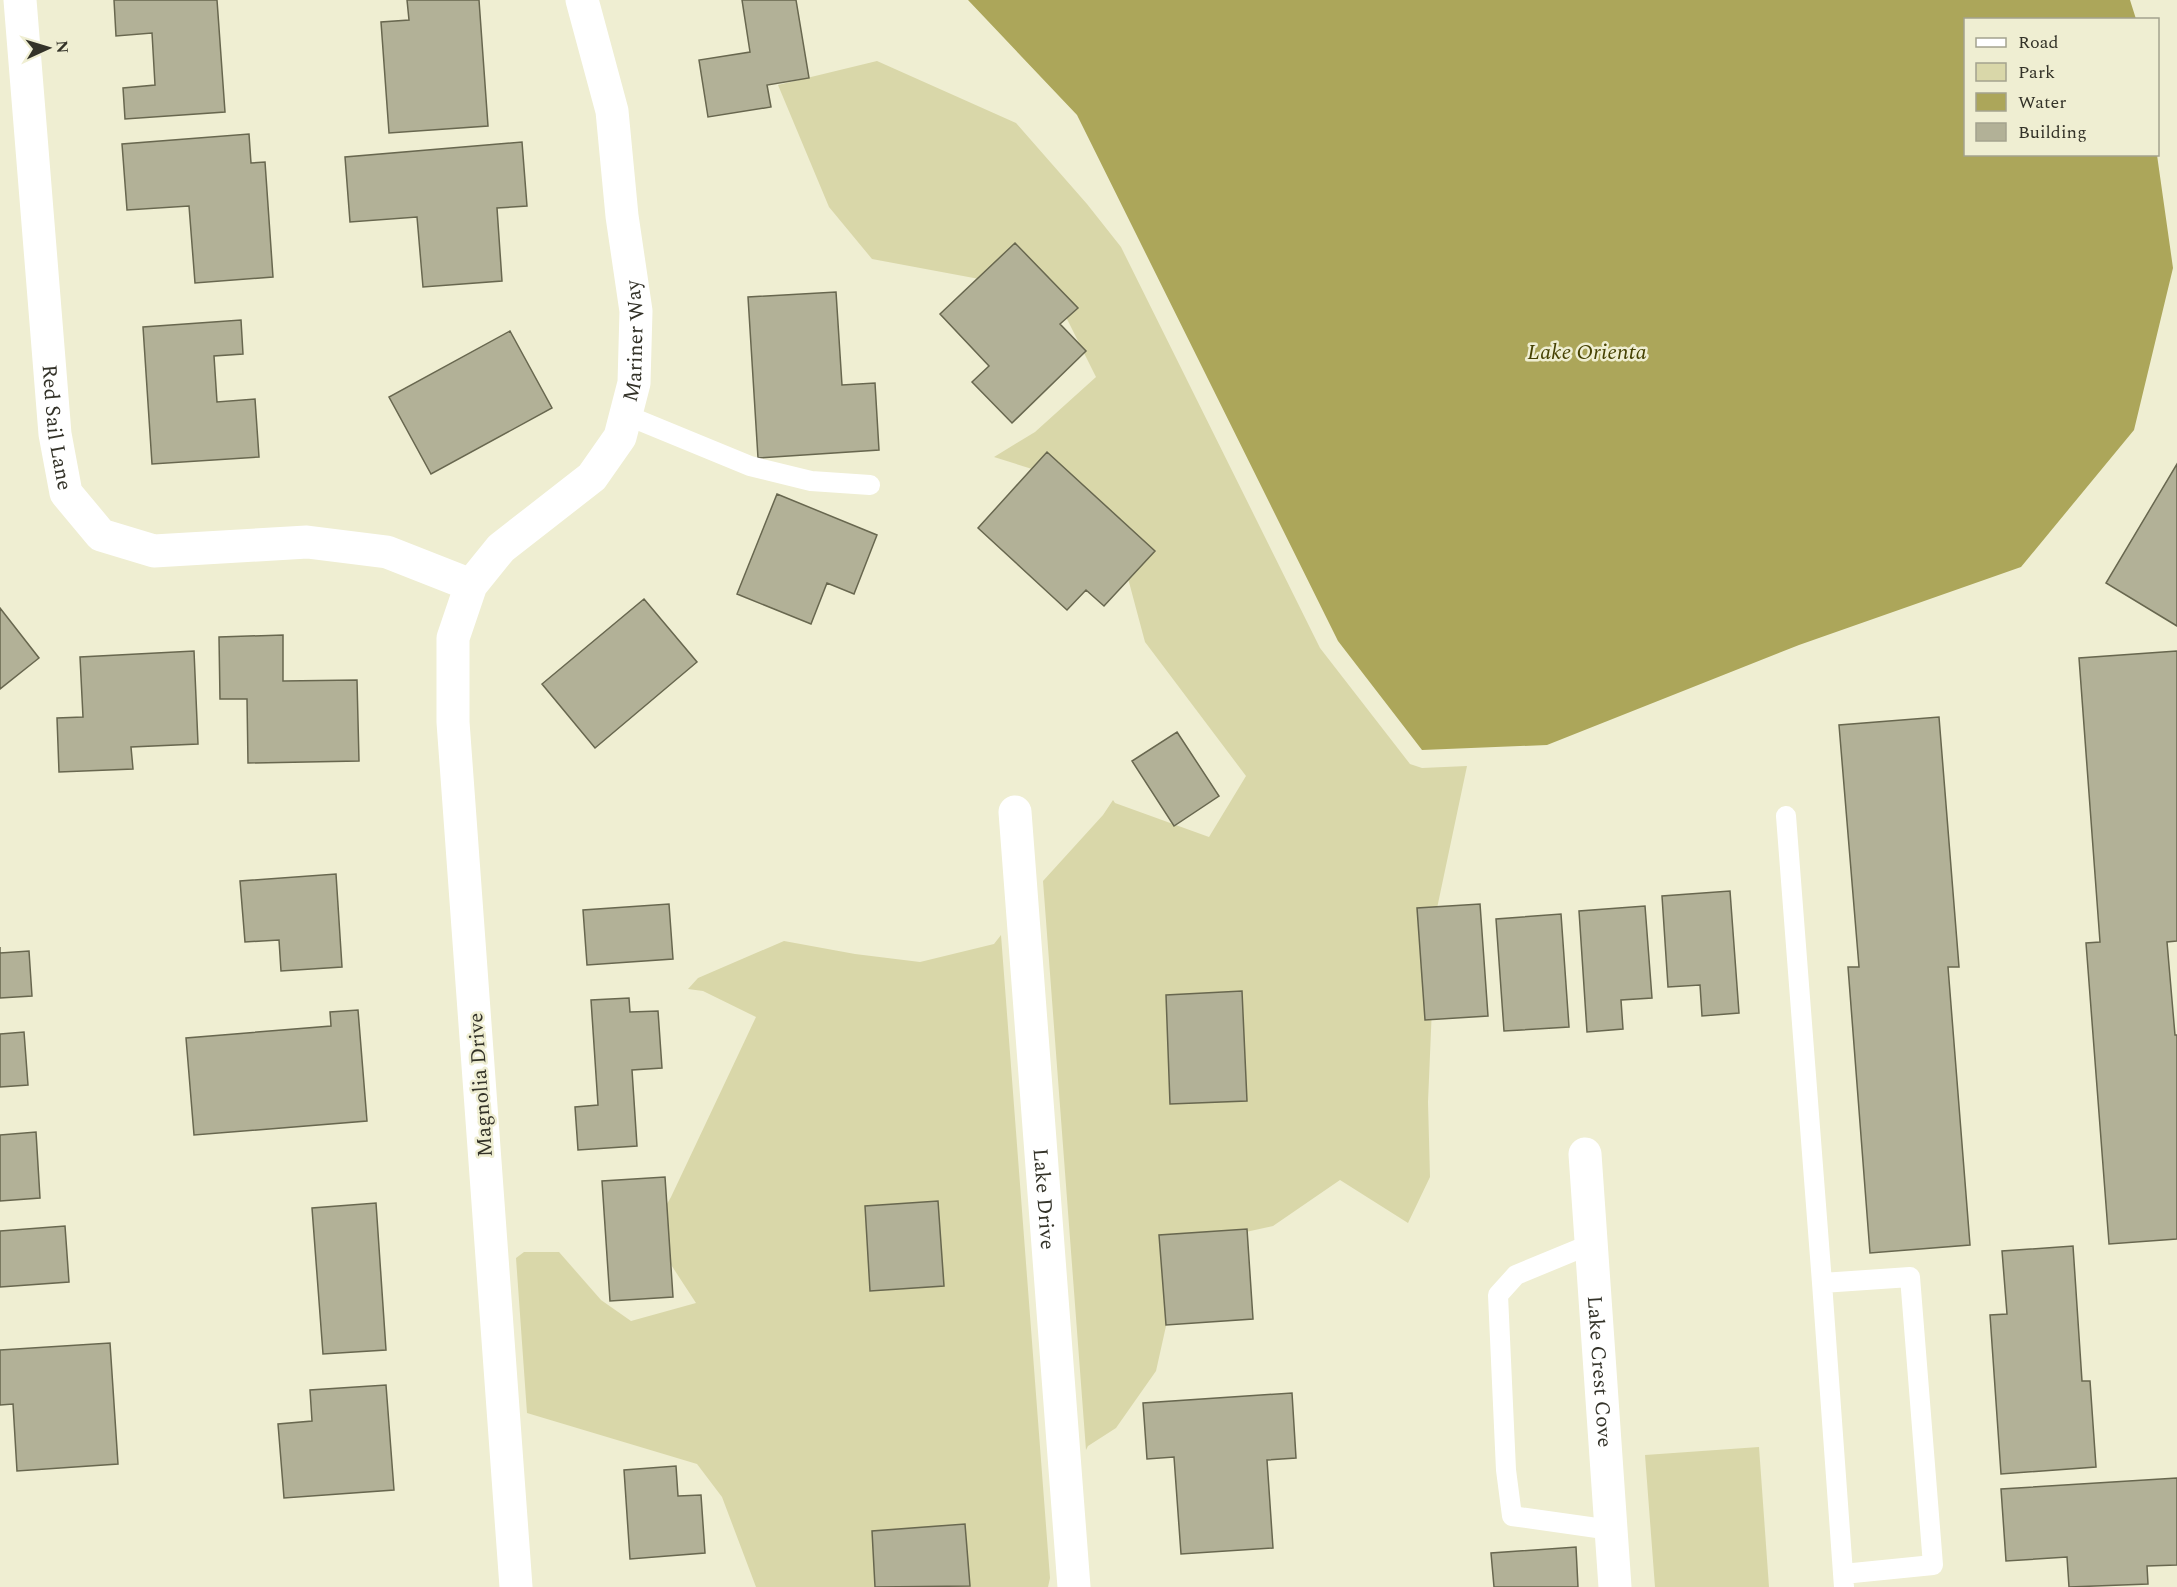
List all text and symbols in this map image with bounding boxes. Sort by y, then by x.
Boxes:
north arrow [18,18,78,78]
legend [1964,18,2159,156]
text: Road [2018,29,2059,56]
text: N [50,40,74,54]
text: Park [2018,59,2055,86]
text: Water [2018,89,2066,116]
text: Building [2018,119,2087,146]
street label: Mariner Way [615,277,654,405]
water label: Lake Orienta [1527,336,1647,369]
street label: Red Sail Lane [32,363,80,493]
street label: Magnolia Drive [460,1012,502,1158]
street label: Lake Drive [1024,1147,1063,1251]
street label: Lake Crest Cove [1578,1294,1620,1449]

